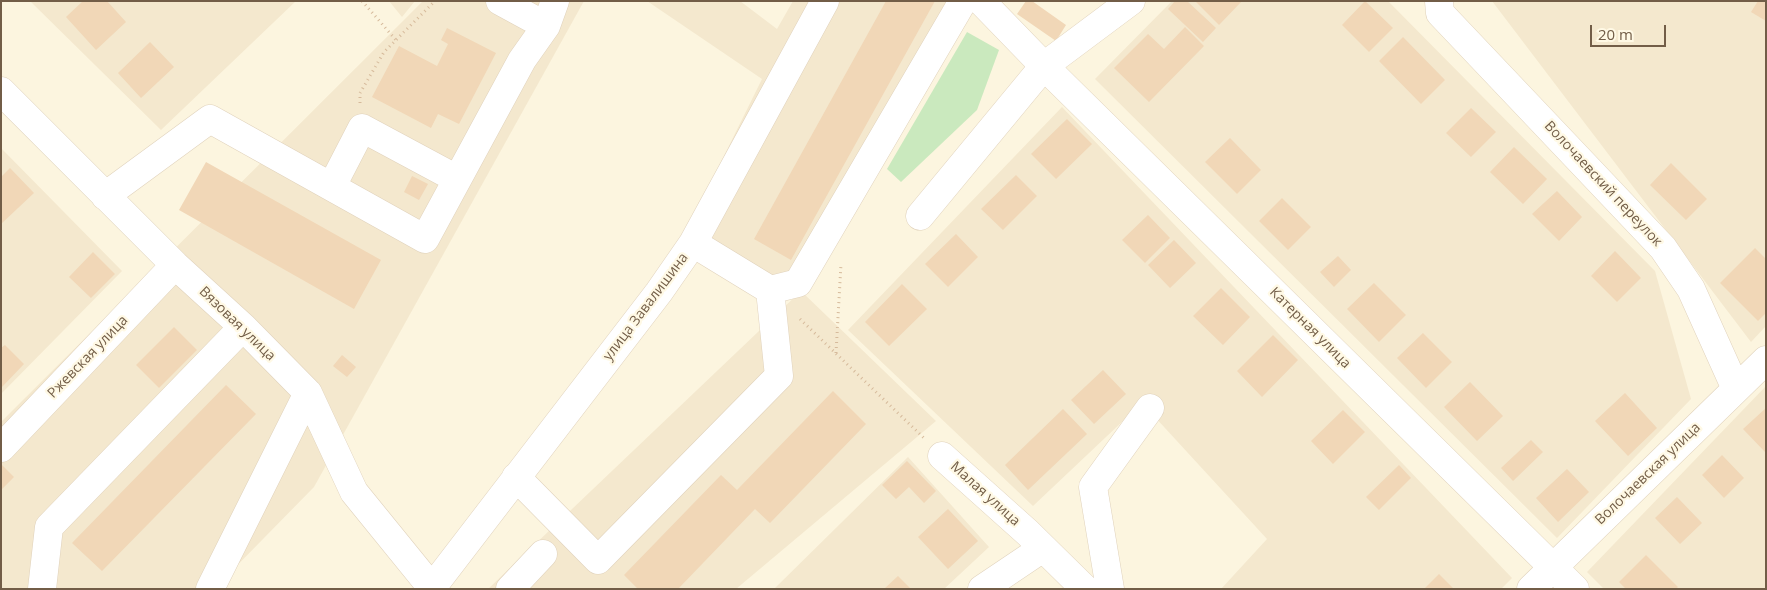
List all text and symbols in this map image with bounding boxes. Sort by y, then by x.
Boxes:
scale bar [1592,15,1668,47]
text: 20 m [1598,24,1633,44]
street label: Волочаевский переулок [1541,118,1665,250]
street label: улица Завалишина [600,250,692,364]
street label: Вязовая улица [195,283,279,365]
street label: Катерная улица [1266,284,1354,372]
street label: Ржевская улица [44,312,132,402]
street label: Волочаевская улица [1592,419,1704,529]
street label: Малая улица [947,458,1023,530]

